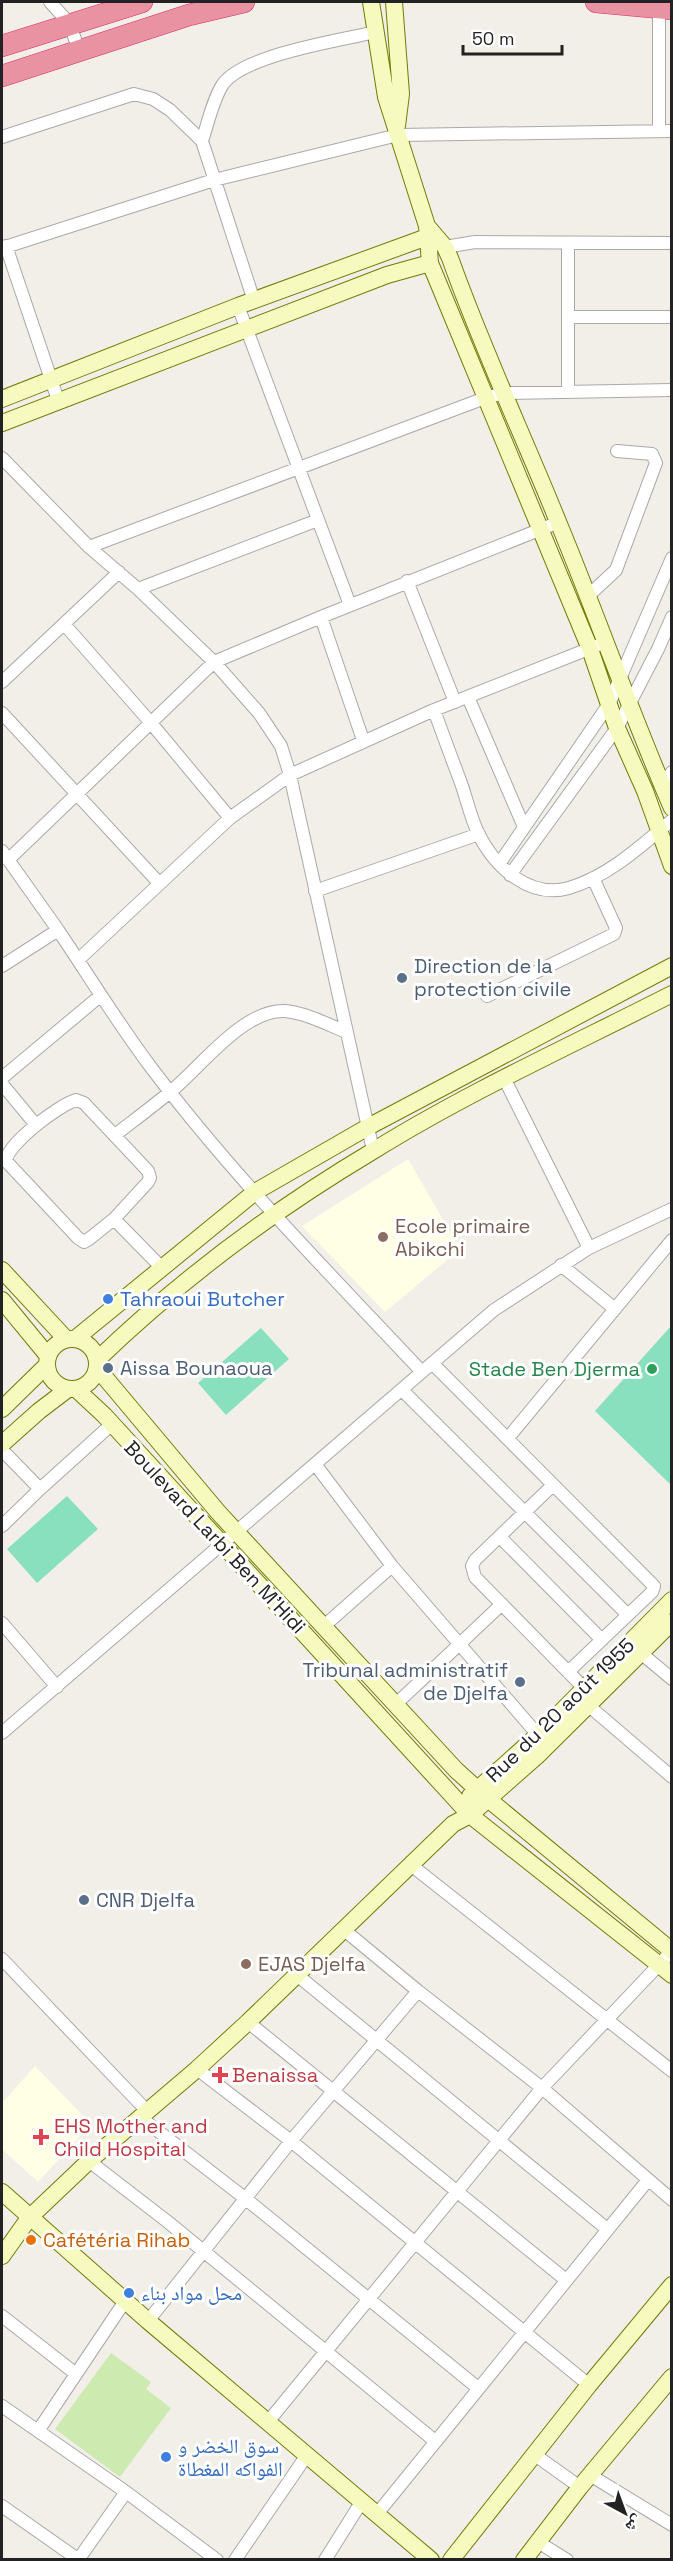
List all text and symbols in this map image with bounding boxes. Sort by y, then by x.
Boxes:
scale bar [463,18,562,56]
text: 50 m [472,27,514,50]
place label: Direction de la protection civile [414,953,571,1002]
marker: Direction de la protection civile [395,971,409,985]
place label: Ecole primaire Abikchi [395,1213,530,1262]
marker: Ecole primaire Abikchi [376,1230,390,1244]
place label: Tahraoui Butcher [120,1286,285,1312]
marker: Tahraoui Butcher [101,1292,115,1306]
place label: Aissa Bounaoua [120,1355,273,1381]
place label: Stade Ben Djerma [469,1356,640,1382]
marker: Aissa Bounaoua [101,1361,115,1375]
marker: Stade Ben Djerma [645,1362,659,1376]
street label: Boulevard Larbi Ben M'Hidi [119,1435,311,1639]
street label: Rue du 20 août 1955 [480,1632,640,1788]
place label: Tribunal administratif de Djelfa [303,1657,508,1706]
marker: Tribunal administratif de Djelfa [513,1675,527,1689]
place label: CNR Djelfa [96,1887,195,1913]
marker: CNR Djelfa [77,1893,91,1907]
place label: EJAS Djelfa [258,1951,366,1977]
marker: EJAS Djelfa [239,1957,253,1971]
place label: Benaissa [232,2062,318,2088]
marker: Benaissa [213,2068,227,2082]
place label: EHS Mother and Child Hospital [54,2113,208,2162]
marker: EHS Mother and Child Hospital [32,2128,50,2146]
place label: Cafétéria Rihab [43,2227,190,2253]
marker: Cafétéria Rihab [24,2233,38,2247]
place label: محل مواد بناء [141,2280,242,2306]
marker: محل مواد بناء [122,2286,136,2300]
place label: سوق الخضر و الفواكه المغطاة [178,2433,283,2482]
marker: سوق الخضر و الفواكه المغطاة [159,2450,173,2464]
north arrow [595,2483,655,2543]
text: ش [621,2510,648,2537]

